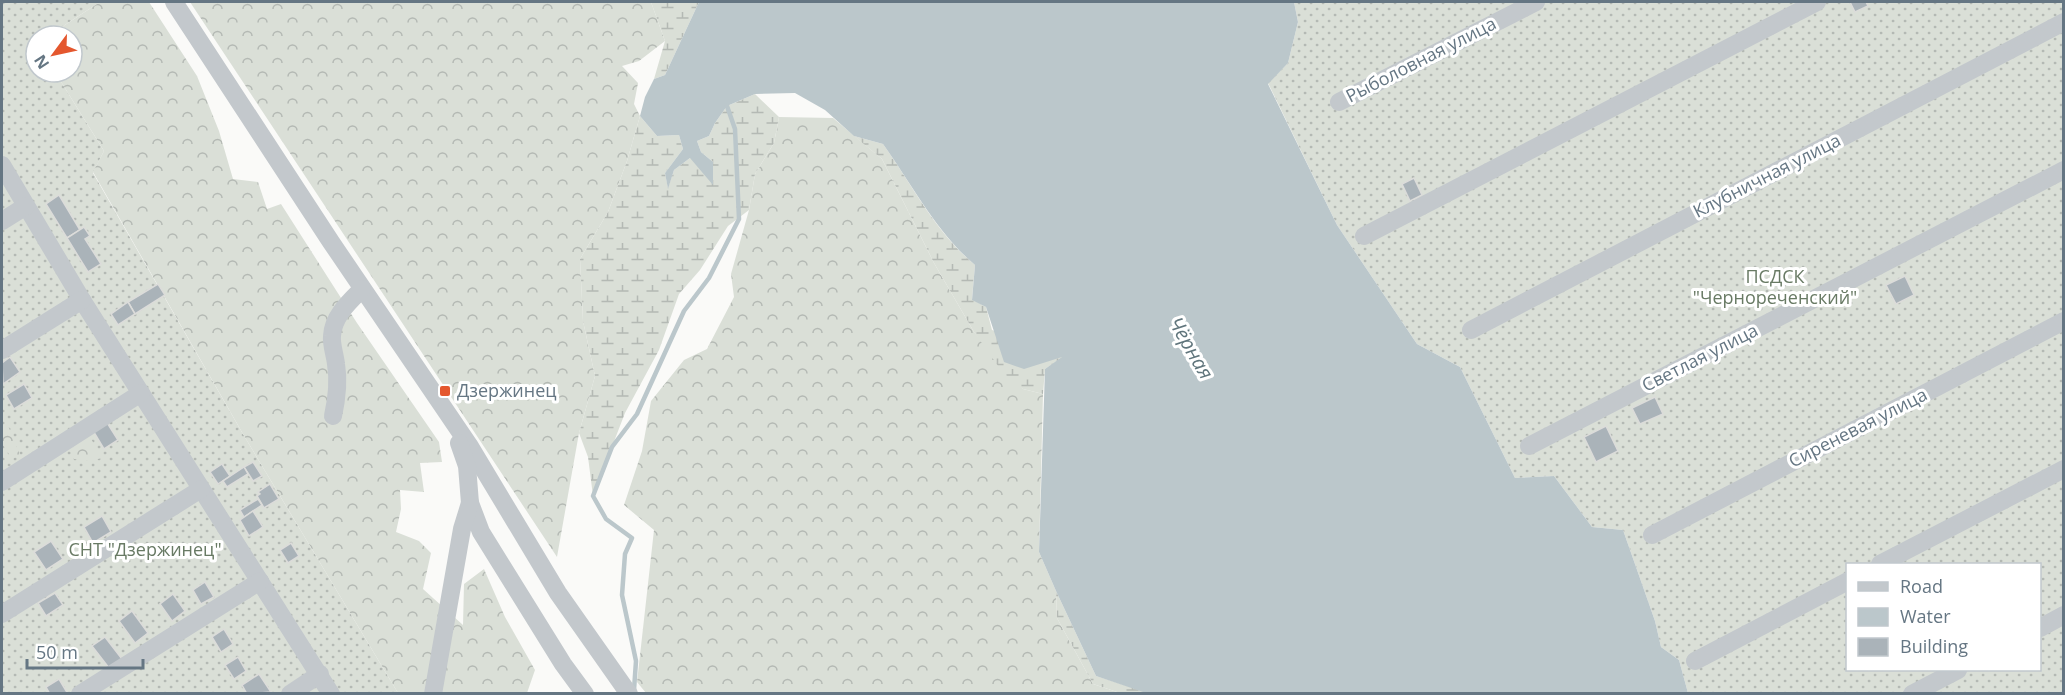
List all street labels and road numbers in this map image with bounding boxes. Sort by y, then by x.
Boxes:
street label: Рыболовная улица [1341,11,1500,107]
street label: Клубничная улица [1689,127,1845,223]
street label: Светлая улица [1637,318,1762,397]
street label: Сиреневая улица [1784,382,1931,472]

